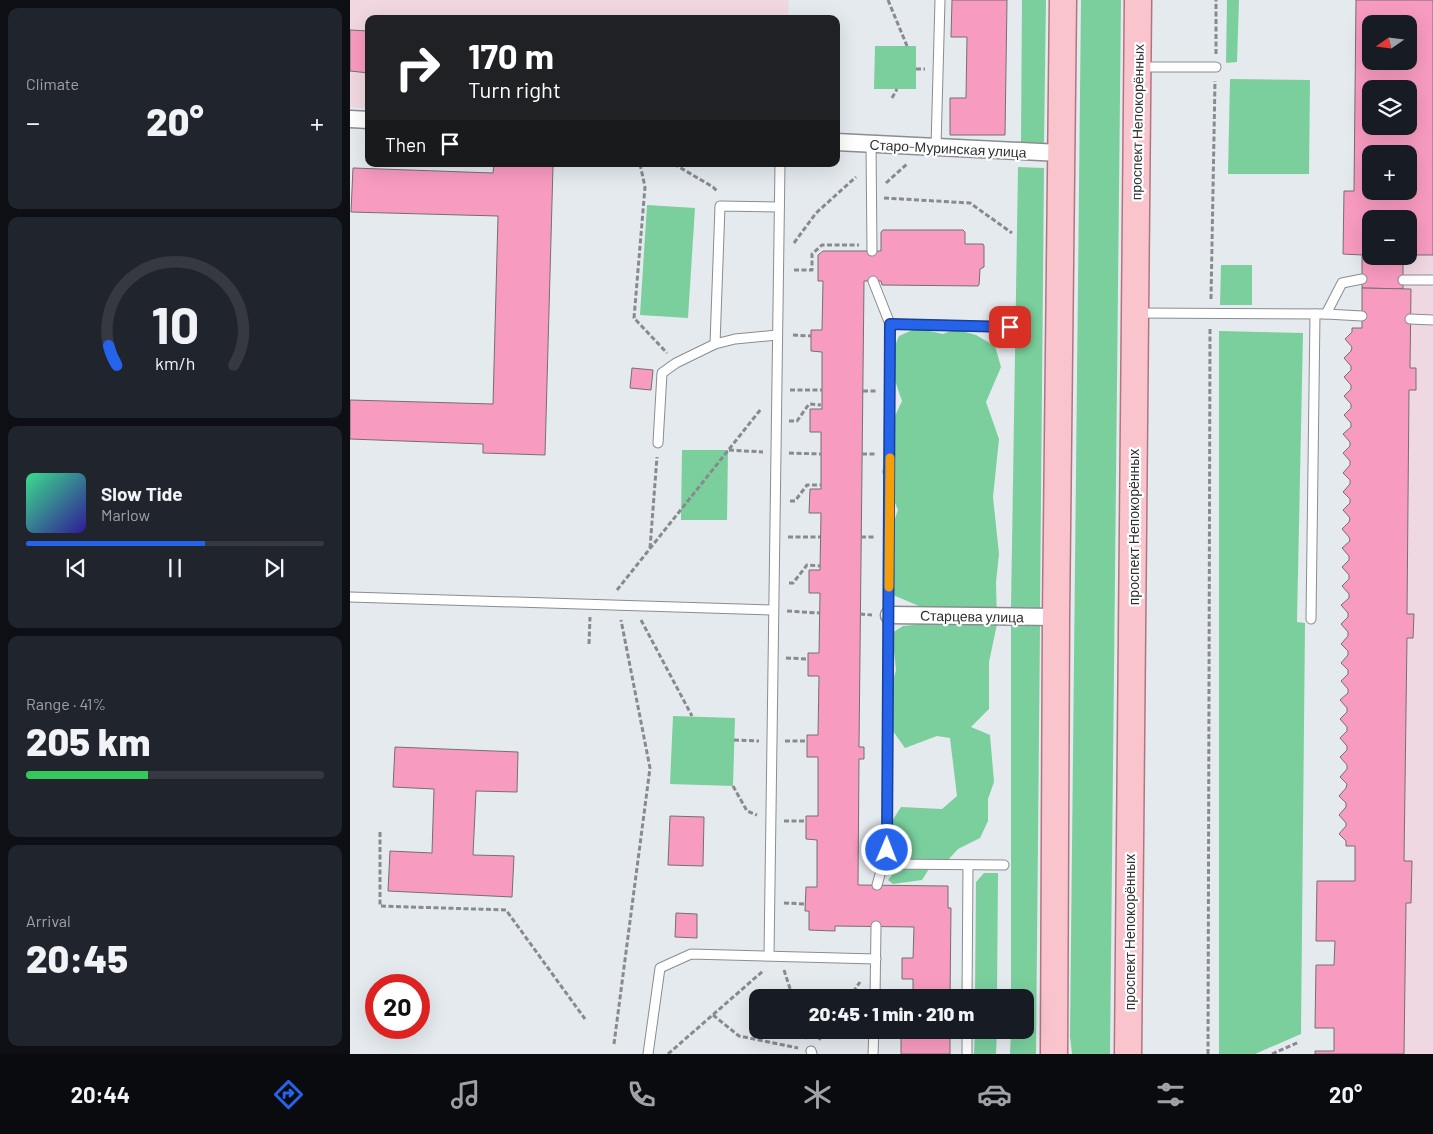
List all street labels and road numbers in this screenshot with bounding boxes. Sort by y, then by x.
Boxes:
street label: проспект Непокорённых [1127,44,1147,200]
street label: Старо-Муринская улица [869,135,1027,161]
street label: проспект Непокорённых [1125,449,1142,605]
street label: Старцева улица [920,607,1024,625]
street label: проспект Непокорённых [1121,854,1138,1010]

